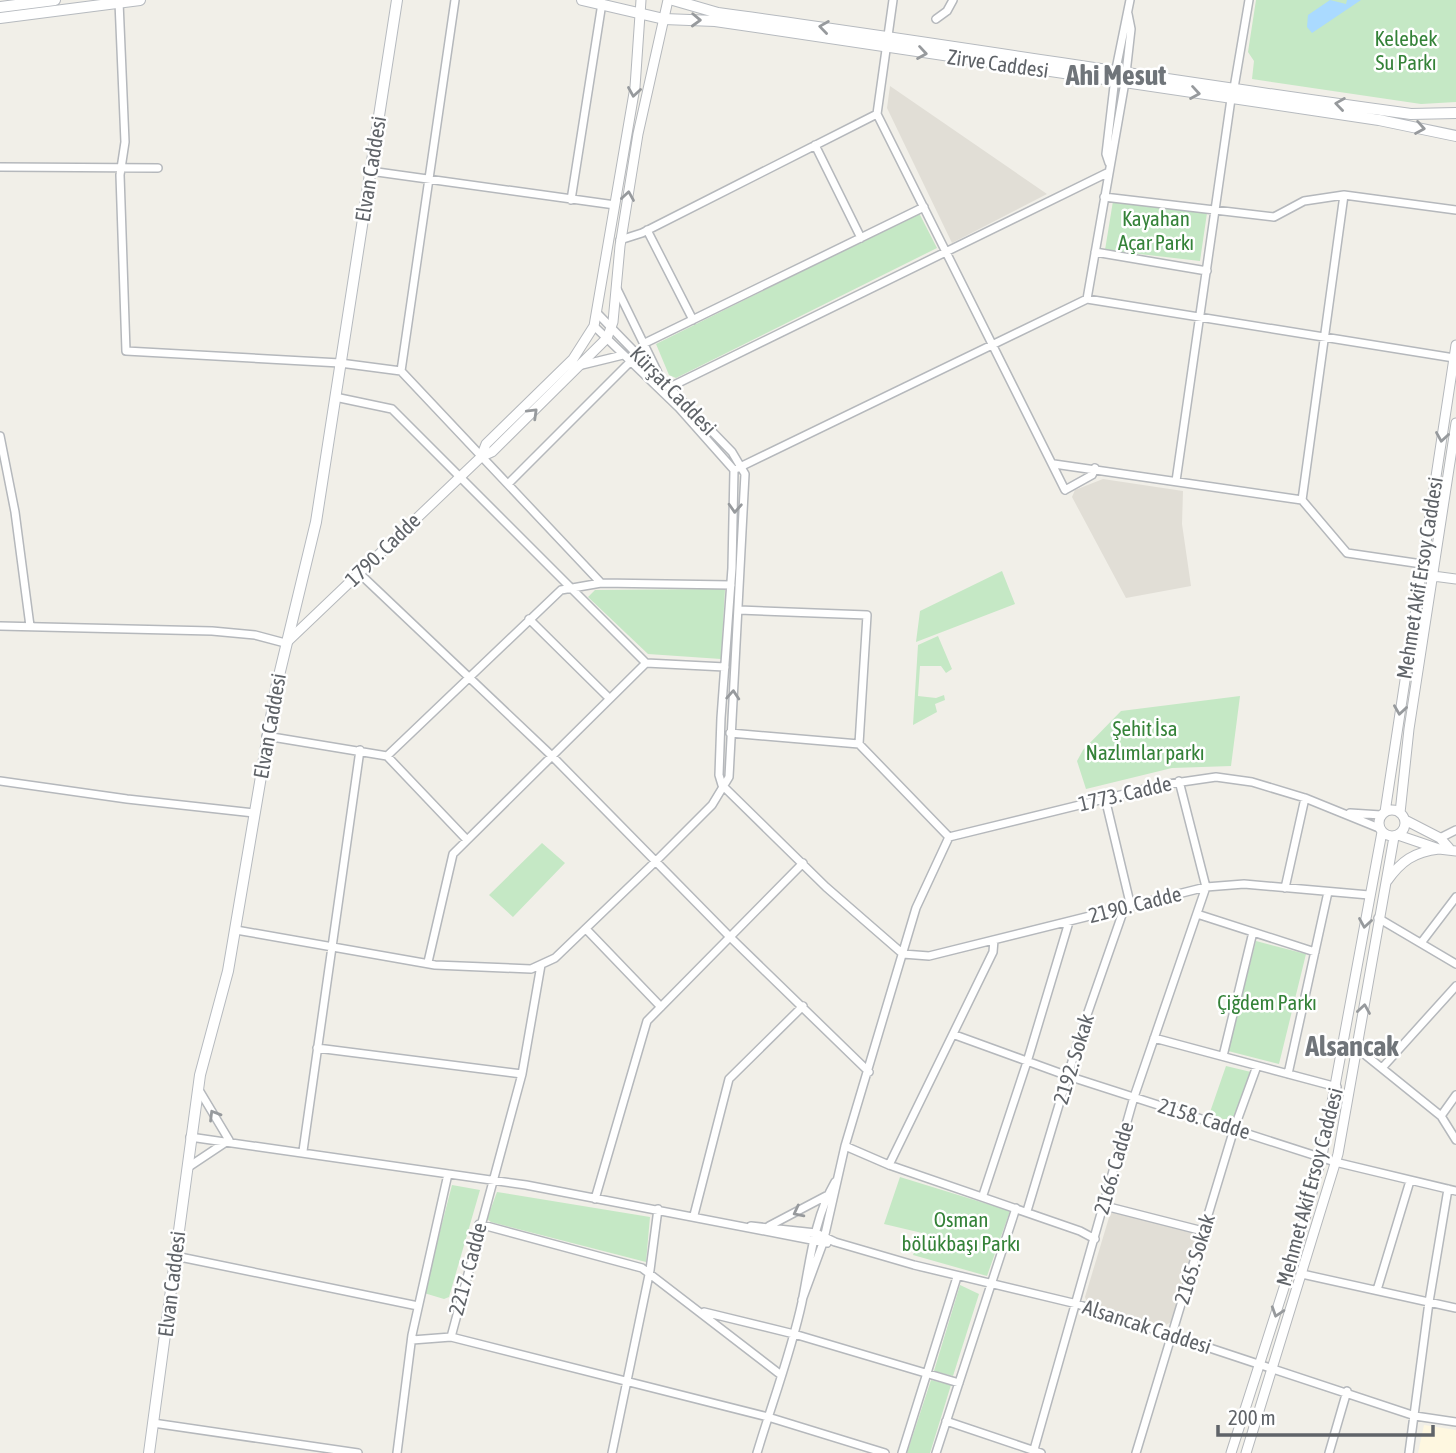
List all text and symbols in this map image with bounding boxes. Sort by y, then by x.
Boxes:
one-way arrow [691,13,702,28]
one-way arrow [818,20,830,35]
park label: Kelebek Su Parkı [1374,26,1438,74]
street label: Zirve Caddesi [946,44,1050,82]
one-way arrow [916,45,927,60]
district label: Ahi Mesut [1065,59,1166,91]
one-way arrow [1189,85,1201,100]
one-way arrow [627,86,642,98]
one-way arrow [1334,97,1345,112]
street label: Elvan Caddesi [350,114,390,223]
one-way arrow [1414,119,1426,134]
one-way arrow [620,190,635,202]
park label: Kayahan Açar Parkı [1118,206,1194,254]
street label: Kürşat Caddesi [626,341,722,439]
one-way arrow [524,408,537,421]
one-way arrow [1435,431,1450,443]
street label: Mehmet Akif Ersoy Caddesi [1391,475,1447,681]
one-way arrow [727,503,742,514]
street label: 1790. Cadde [340,508,425,591]
street label: Elvan Caddesi [248,671,290,780]
one-way arrow [725,689,740,700]
one-way arrow [1393,704,1408,716]
park label: Şehit İsa Nazlımlar parkı [1086,716,1205,764]
street label: 1773. Cadde [1076,771,1174,815]
street label: 2190. Cadde [1086,881,1184,927]
one-way arrow [1358,917,1373,929]
park label: Çiğdem Parkı [1217,990,1317,1014]
one-way arrow [1356,1003,1371,1015]
street label: 2192. Sokak [1048,1011,1098,1107]
district label: Alsancak [1304,1030,1399,1062]
street label: Mehmet Akif Ersoy Caddesi [1271,1085,1347,1289]
street label: 2158. Cadde [1155,1093,1253,1143]
one-way arrow [210,1110,223,1123]
street label: 2166. Cadde [1088,1119,1138,1217]
one-way arrow [792,1204,805,1218]
park label: Osman bölükbaşı Parkı [902,1207,1020,1255]
street label: 2165. Sokak [1169,1211,1219,1307]
street label: 2217. Cadde [443,1220,491,1318]
street label: Elvan Caddesi [153,1230,189,1338]
street label: Alsancak Caddesi [1080,1294,1215,1358]
one-way arrow [1270,1305,1285,1317]
scale bar [1218,1394,1433,1438]
text: 200 m [1228,1405,1276,1429]

